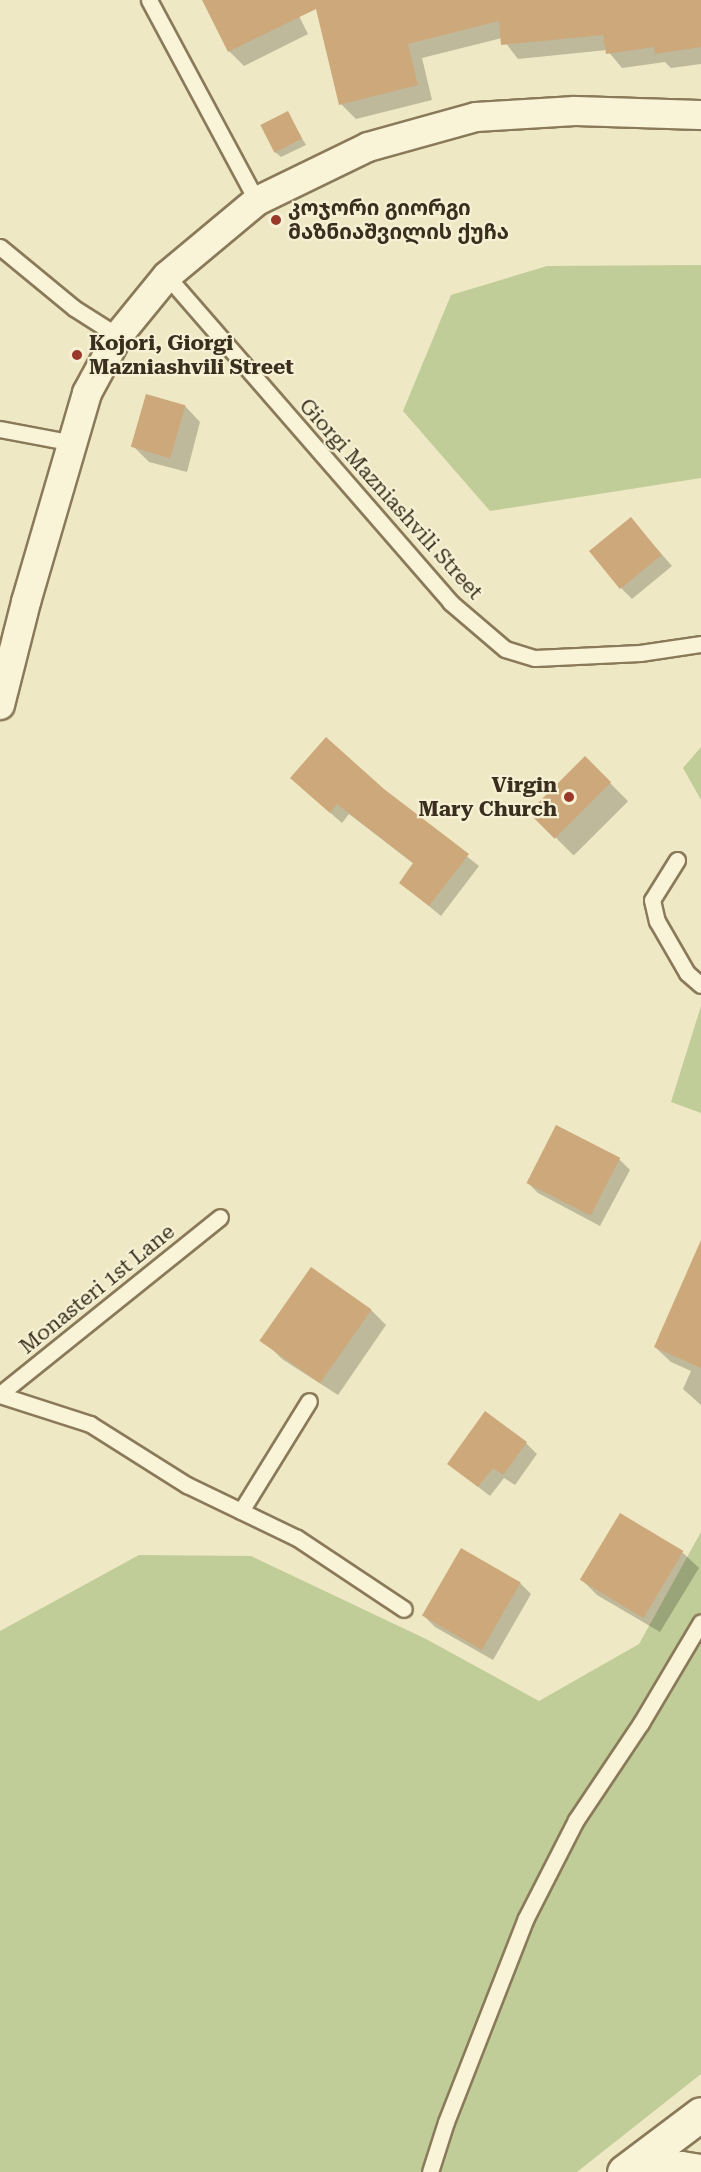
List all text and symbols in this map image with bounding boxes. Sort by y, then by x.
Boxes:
place label: კოჯორი გიორგი მაზნიაშვილის ქუჩა [288,195,509,245]
marker: კოჯორი გიორგი მაზნიაშვილის ქუჩა [269,213,283,227]
place label: Kojori, Giorgi Mazniashvili Street [89,330,294,380]
marker: Kojori, Giorgi Mazniashvili Street [70,348,84,362]
street label: Giorgi Mazniashvili Street [294,393,488,605]
place label: Virgin Mary Church [418,772,557,822]
marker: Virgin Mary Church [562,790,576,804]
street label: Monasteri 1st Lane [14,1219,180,1359]

